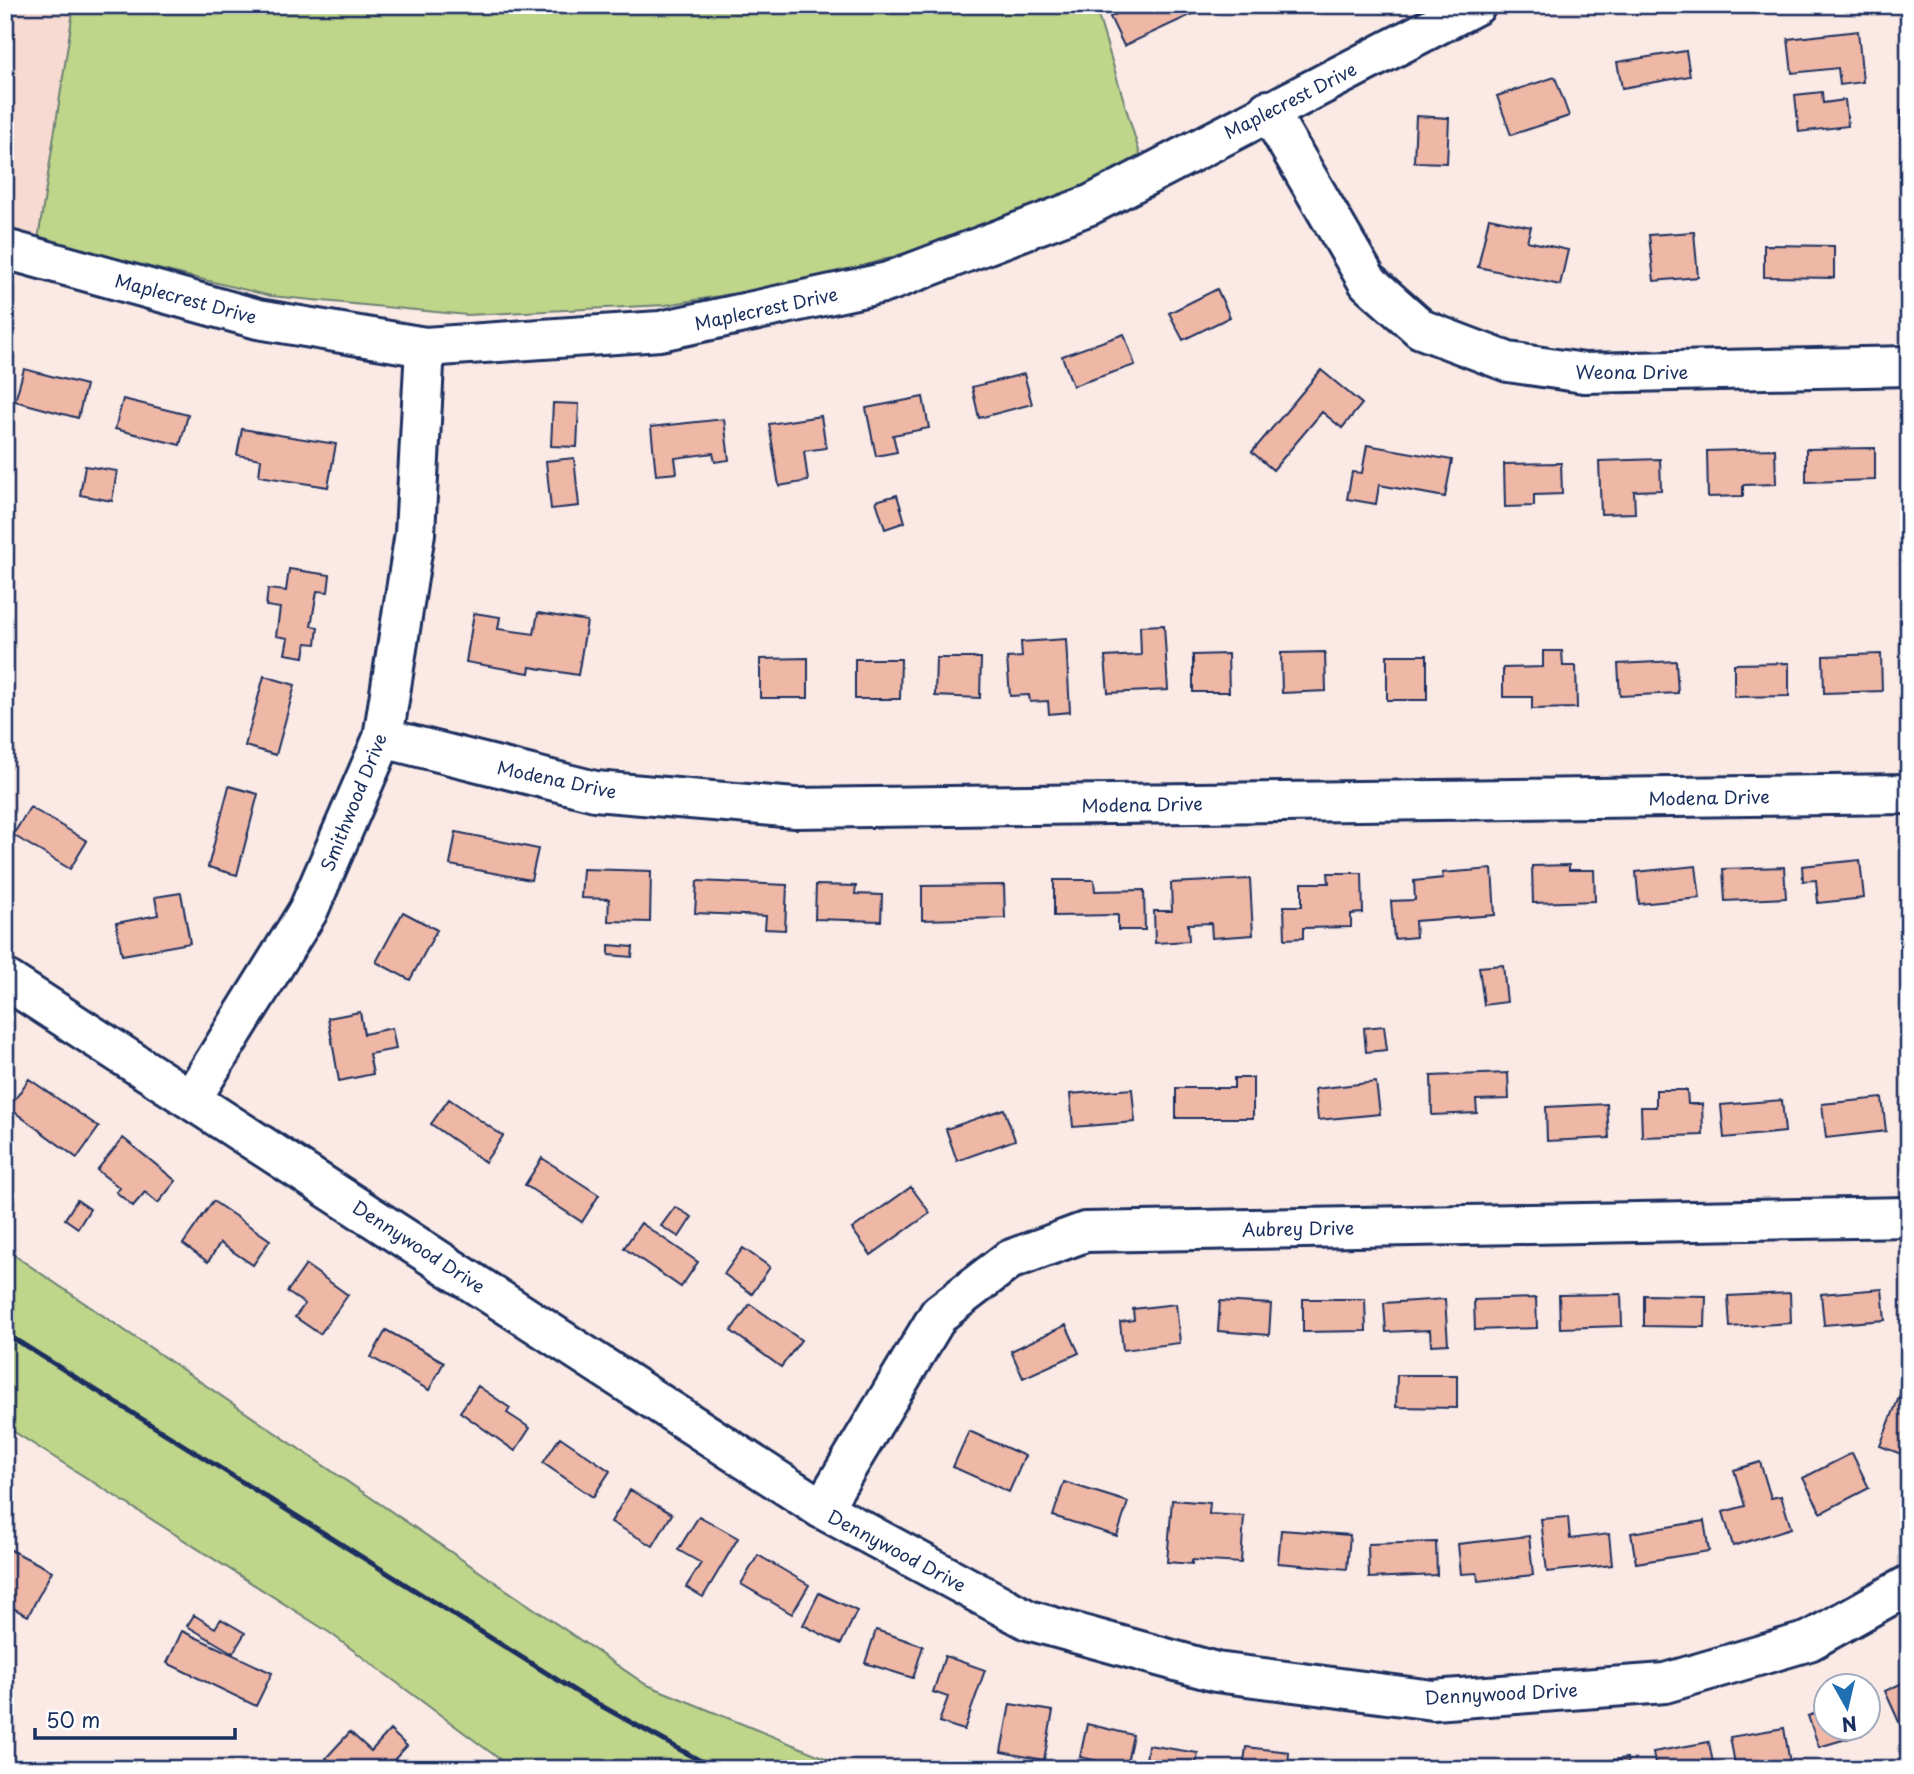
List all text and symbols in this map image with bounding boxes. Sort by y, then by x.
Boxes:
street label: Maplecrest Drive [1219,55,1361,145]
street label: Maplecrest Drive [112,266,260,330]
street label: Maplecrest Drive [692,280,840,336]
street label: Weona Drive [1576,358,1689,385]
street label: Smithwood Drive [313,729,393,875]
street label: Modena Drive [495,753,619,805]
street label: Modena Drive [1648,782,1770,812]
street label: Modena Drive [1081,789,1203,819]
street label: Dennywood Drive [347,1193,491,1299]
street label: Aubrey Drive [1242,1214,1354,1242]
street label: Dennywood Drive [823,1502,971,1598]
north arrow [1812,1672,1882,1742]
street label: Dennywood Drive [1424,1676,1578,1710]
scale bar [35,1697,234,1741]
text: 50 m [46,1703,100,1735]
text: N [1840,1710,1859,1740]

